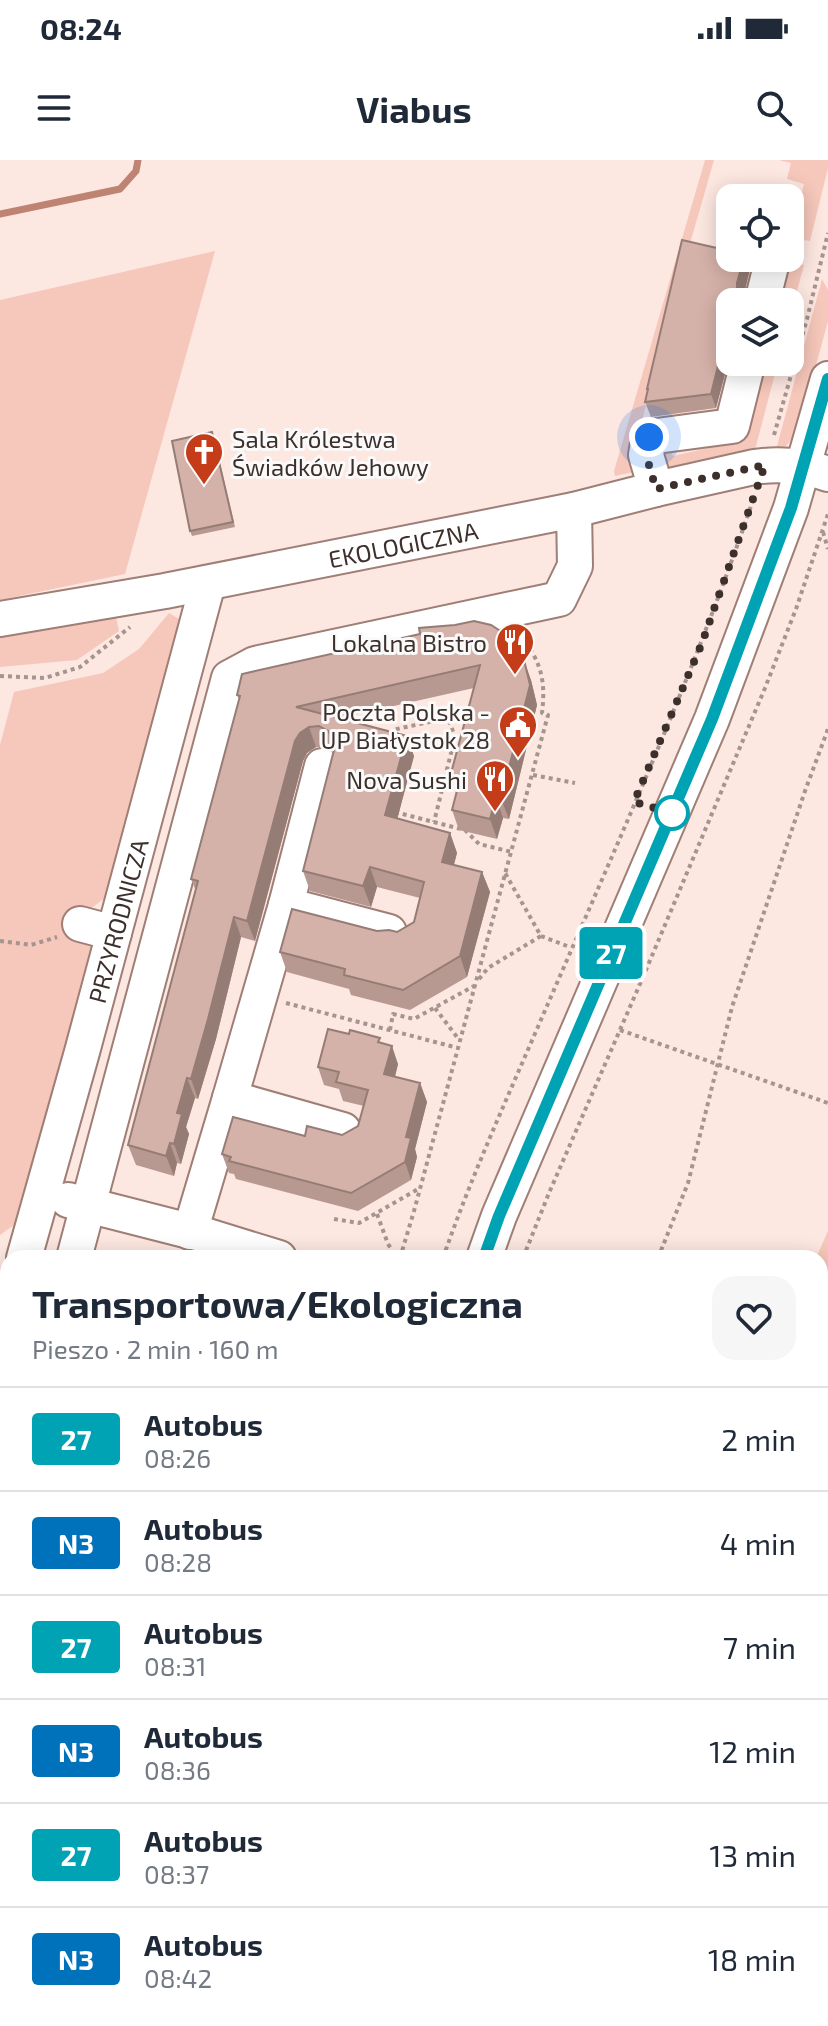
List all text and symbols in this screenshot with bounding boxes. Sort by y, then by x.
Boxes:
text: 08:24 [40,10,122,46]
icon: menu [32,86,76,130]
icon: search [752,86,796,130]
text: Viabus [356,87,472,130]
map controls [716,184,804,376]
button: locate [716,184,804,272]
button: layers [716,288,804,376]
your location [629,417,669,457]
place label: Sala Królestwa Świadków Jehowy [232,424,429,481]
church icon: Sala Królestwa Świadków Jehowy [183,431,225,486]
street label: EKOLOGICZNA [326,515,480,573]
restaurant icon: Lokalna Bistro [494,621,536,676]
place label: Lokalna Bistro [331,628,487,657]
place label: Poczta Polska - UP Białystok 28 [321,697,490,754]
public building icon: Poczta Polska - UP Białystok 28 [497,704,539,759]
restaurant icon: Nova Sushi [474,758,516,813]
place label: Nova Sushi [346,765,467,794]
unlabelled marker [655,796,689,830]
street label: PRZYRODNICZA [81,835,153,1006]
line badge: 27 [575,927,647,979]
text: 27 [595,936,627,970]
button: heart [712,1276,796,1360]
text: Transportowa/Ekologiczna [32,1280,523,1326]
text: Pieszo · 2 min · 160 m [32,1333,279,1364]
text: Autobus [144,1406,263,1442]
text: 2 min [721,1421,796,1457]
text: 27 [60,1422,92,1456]
text: 08:26 [144,1442,211,1473]
text: Autobus [144,1510,263,1546]
text: 4 min [720,1525,796,1561]
text: N3 [58,1526,94,1560]
text: 08:28 [144,1546,212,1577]
text: Autobus [144,1614,263,1650]
text: 7 min [723,1629,796,1665]
text: 27 [60,1630,92,1664]
text: 08:31 [144,1650,206,1681]
text: Autobus [144,1718,263,1754]
text: 12 min [709,1733,796,1769]
text: N3 [58,1734,94,1768]
text: 08:36 [144,1754,211,1785]
text: Autobus [144,1822,263,1858]
text: 13 min [710,1837,796,1873]
text: 27 [60,1838,92,1872]
text: 08:37 [144,1858,209,1889]
text: Autobus [144,1926,263,1962]
text: 18 min [708,1941,796,1977]
text: N3 [58,1942,94,1976]
text: 08:42 [144,1962,212,1993]

